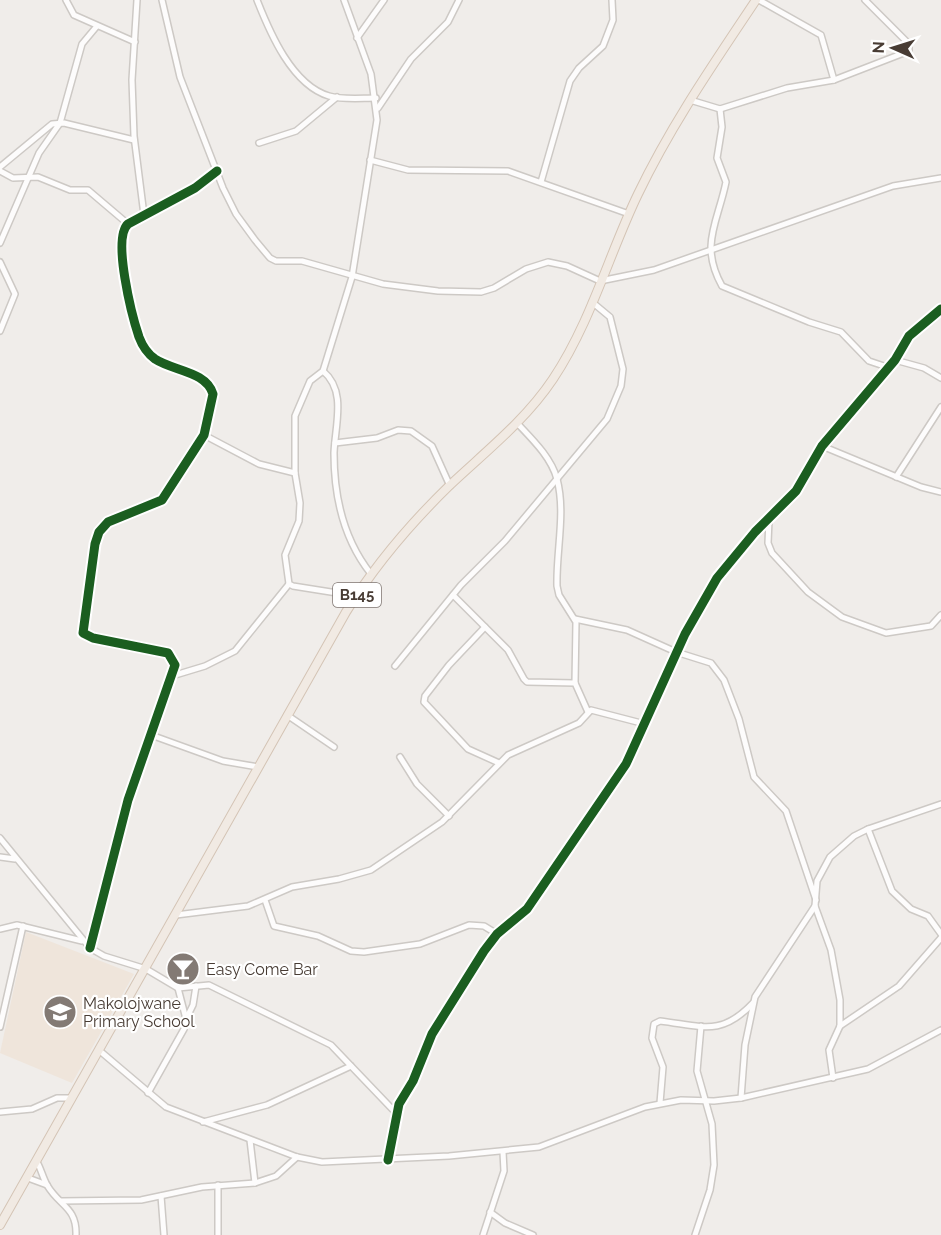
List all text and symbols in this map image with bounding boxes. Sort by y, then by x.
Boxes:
north arrow [863,18,923,78]
text: N [869,41,888,54]
road number: B145 [333,583,381,607]
bar icon: Easy Come Bar [165,951,201,987]
place label: Easy Come Bar [206,960,318,979]
school or university icon: Makolojwane Primary School [42,994,78,1030]
place label: Makolojwane Primary School [83,994,195,1031]

